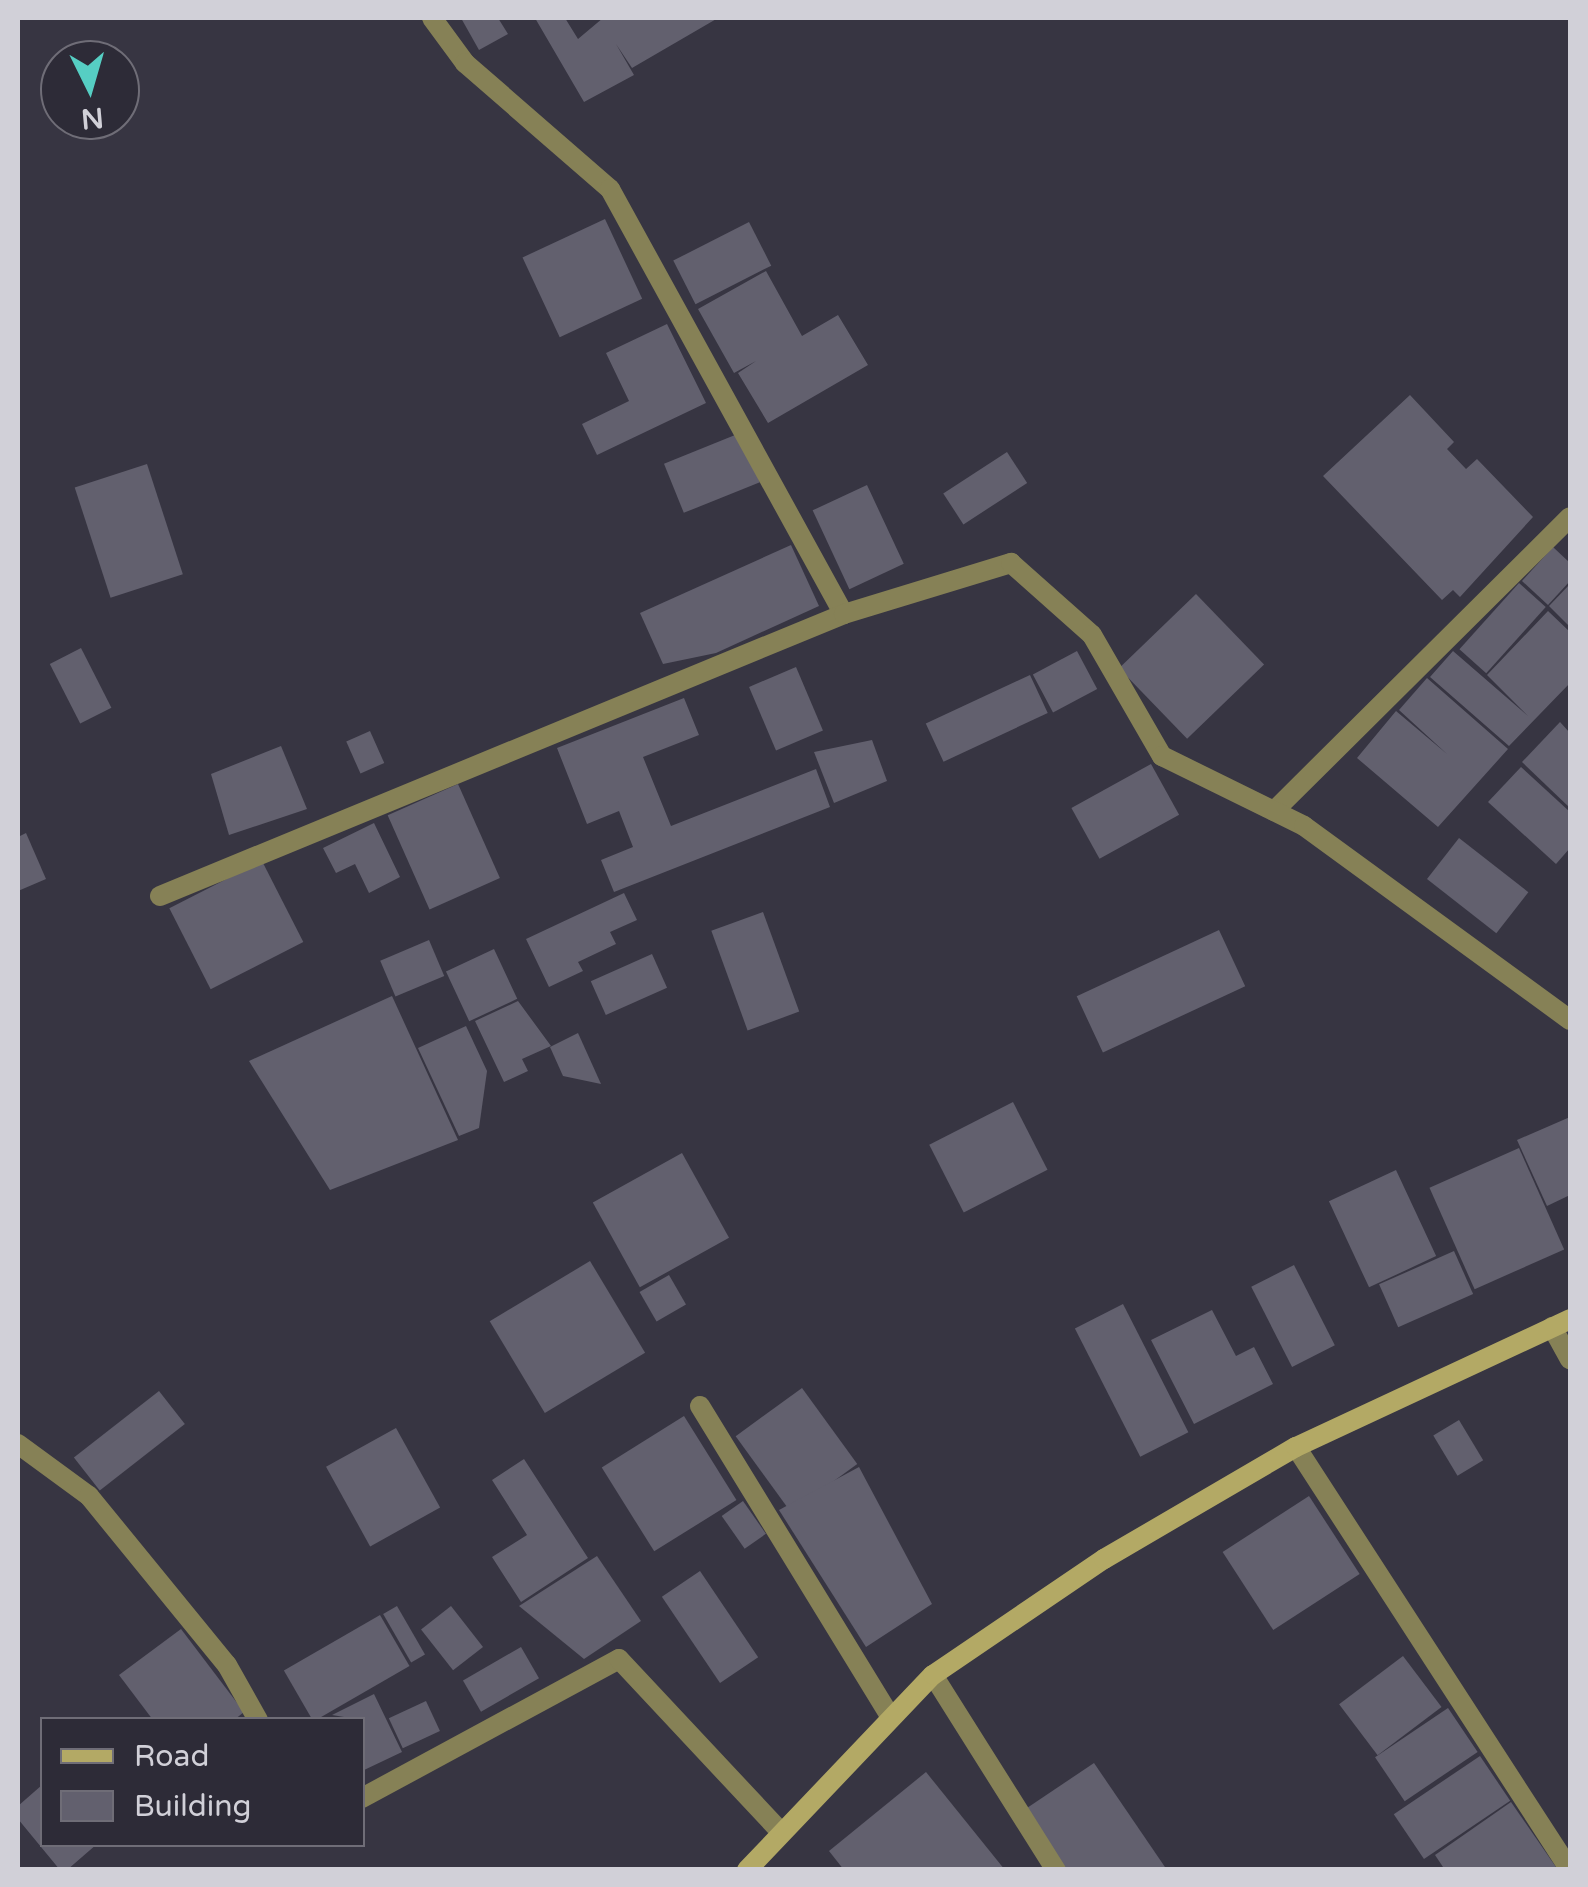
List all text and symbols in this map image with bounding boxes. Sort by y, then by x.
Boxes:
north arrow [40,40,140,140]
text: N [80,100,105,136]
legend [40,1717,365,1847]
text: Road [134,1738,209,1775]
text: Building [134,1788,251,1825]

